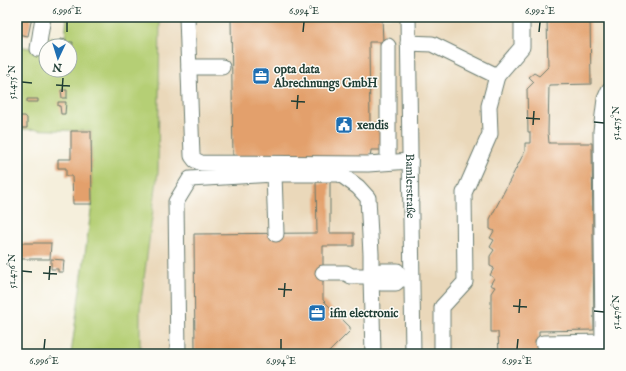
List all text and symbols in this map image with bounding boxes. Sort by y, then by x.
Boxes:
text: 6.996°E [52,5,82,18]
text: 6.994°E [289,5,319,18]
text: 6.992°E [525,5,555,18]
north arrow [38,38,78,78]
text: N [52,60,64,74]
place label: opta data Abrechnungs GmbH [273,62,378,92]
text: 51.475°N [6,65,19,99]
office icon: opta data Abrechnungs GmbH [251,66,271,86]
text: 51.475°N [610,106,623,140]
public building icon: xendis [334,115,354,135]
place label: xendis [357,118,389,133]
street label: Bamlerstraße [402,153,418,219]
text: 51.476°N [6,253,19,288]
text: 51.476°N [610,294,623,329]
office icon: ifm electronic [307,303,327,323]
place label: ifm electronic [330,306,399,321]
text: 6.996°E [29,355,59,368]
text: 6.994°E [266,355,296,368]
text: 6.992°E [502,355,532,368]

